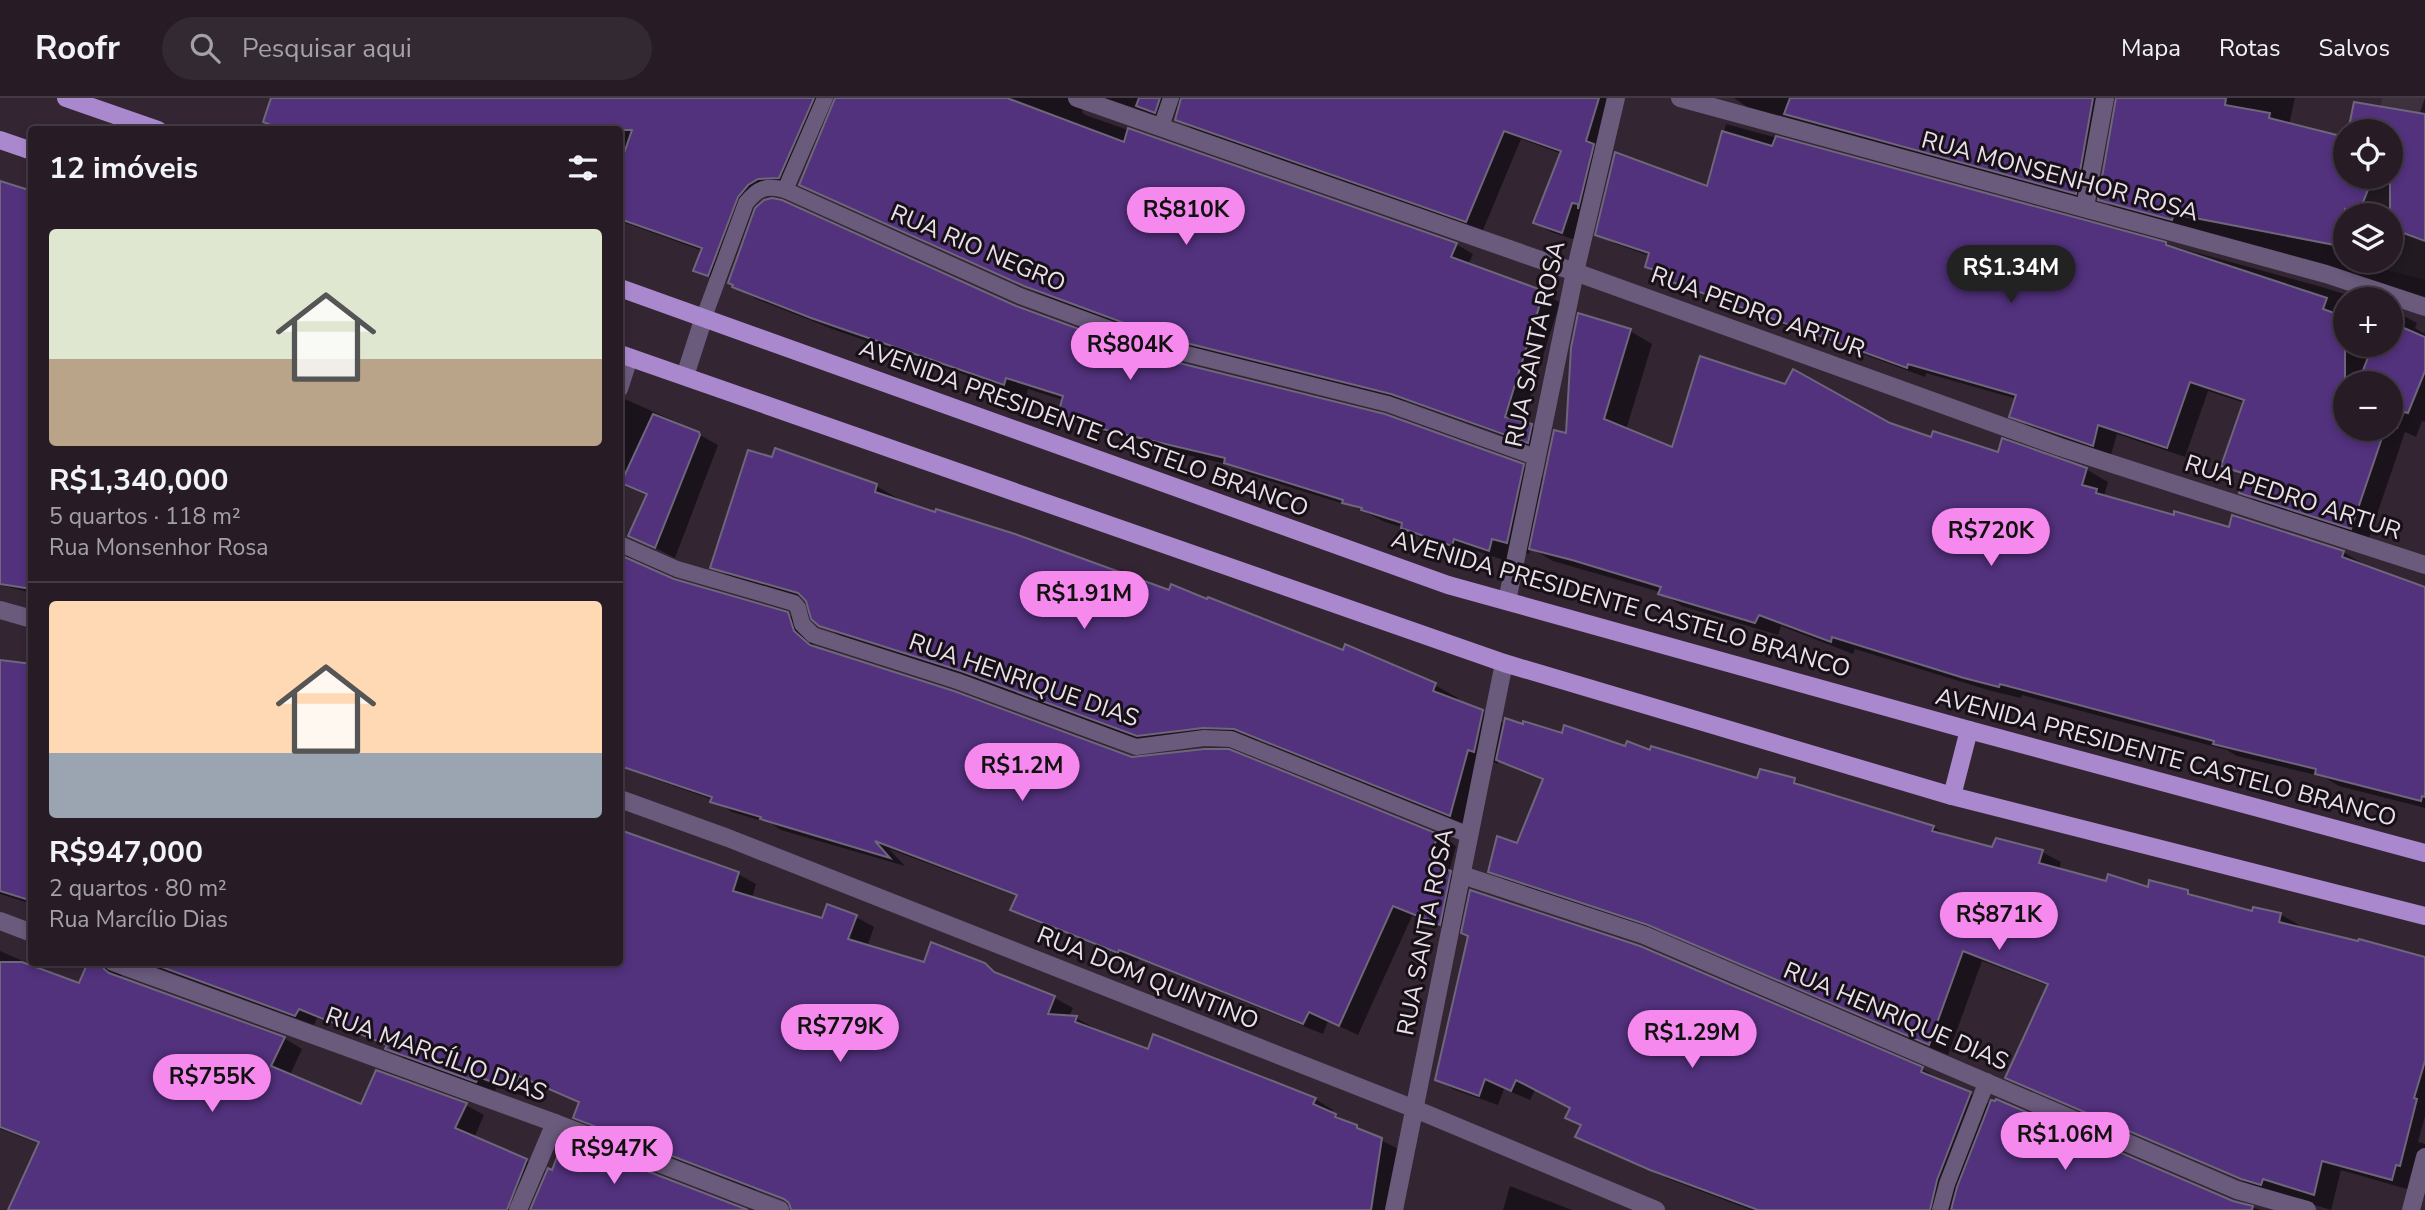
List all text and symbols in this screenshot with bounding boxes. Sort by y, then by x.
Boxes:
search box [162,17,652,80]
text: Roofr [35,26,120,71]
icon: search [186,29,224,67]
text: Pesquisar aqui [242,31,412,66]
text: Mapa [2121,32,2181,64]
text: Rotas [2219,32,2281,64]
text: Salvos [2319,32,2390,64]
map controls [2333,119,2403,441]
button: locate [2333,119,2403,189]
street label: RUA MONSENHOR ROSA [1918,124,2203,229]
text: 12 imóveis [49,148,198,189]
icon: filters [564,149,602,187]
pin: R$810K [1129,188,1243,247]
text: R$810K [1143,194,1229,225]
street label: RUA RIO NEGRO [886,197,1070,299]
button: layers [2333,203,2403,273]
street label: RUA SANTA ROSA [1498,238,1573,450]
pin: R$1.34M [1946,246,2076,305]
text: R$1.34M [1963,252,2059,283]
street label: RUA PEDRO ARTUR [1647,258,1869,366]
icon: home [263,274,389,400]
button: + [2333,287,2403,357]
pin: R$804K [1073,322,1187,382]
text: R$804K [1087,329,1173,360]
street label: AVENIDA PRESIDENTE CASTELO BRANCO [855,332,1313,524]
button: − [2333,371,2403,441]
street label: RUA PEDRO ARTUR [2181,447,2405,547]
text: R$1,340,000 [49,460,228,501]
text: 5 quartos · 118 m² [49,501,241,532]
pin: R$720K [1934,508,2048,568]
text: R$720K [1948,515,2034,546]
street label: AVENIDA PRESIDENTE CASTELO BRANCO [1388,523,1854,685]
text: Rua Monsenhor Rosa [49,532,268,563]
pin: R$1.91M [1019,572,1149,631]
text: R$1.91M [1036,578,1132,609]
street label: RUA HENRIQUE DIAS [905,626,1143,734]
icon: home [263,646,389,772]
street label: AVENIDA PRESIDENTE CASTELO BRANCO [1932,680,2400,834]
pin: R$1.2M [965,744,1079,803]
text: R$1.2M [981,750,1063,781]
street label: RUA SANTA ROSA [1389,825,1461,1038]
text: R$947,000 [49,832,203,873]
text: 2 quartos · 80 m² [49,873,227,904]
pin: R$871K [1942,892,2056,952]
text: R$871K [1956,899,2042,930]
text: Rua Marcílio Dias [49,904,228,935]
street label: RUA DOM QUINTINO [1032,919,1264,1037]
street label: RUA HENRIQUE DIAS [1779,954,2013,1078]
street label: RUA MARCÍLIO DIAS [321,999,551,1109]
pin: R$779K [783,1004,897,1064]
pin: R$1.29M [1627,1010,1757,1070]
text: R$779K [797,1011,883,1042]
text: R$1.29M [1644,1017,1740,1048]
pin: R$755K [155,1054,269,1114]
text: R$755K [169,1061,255,1092]
pin: R$1.06M [2000,1112,2130,1172]
text: R$1.06M [2017,1119,2113,1150]
pin: R$947K [557,1126,671,1186]
text: R$947K [571,1133,657,1164]

